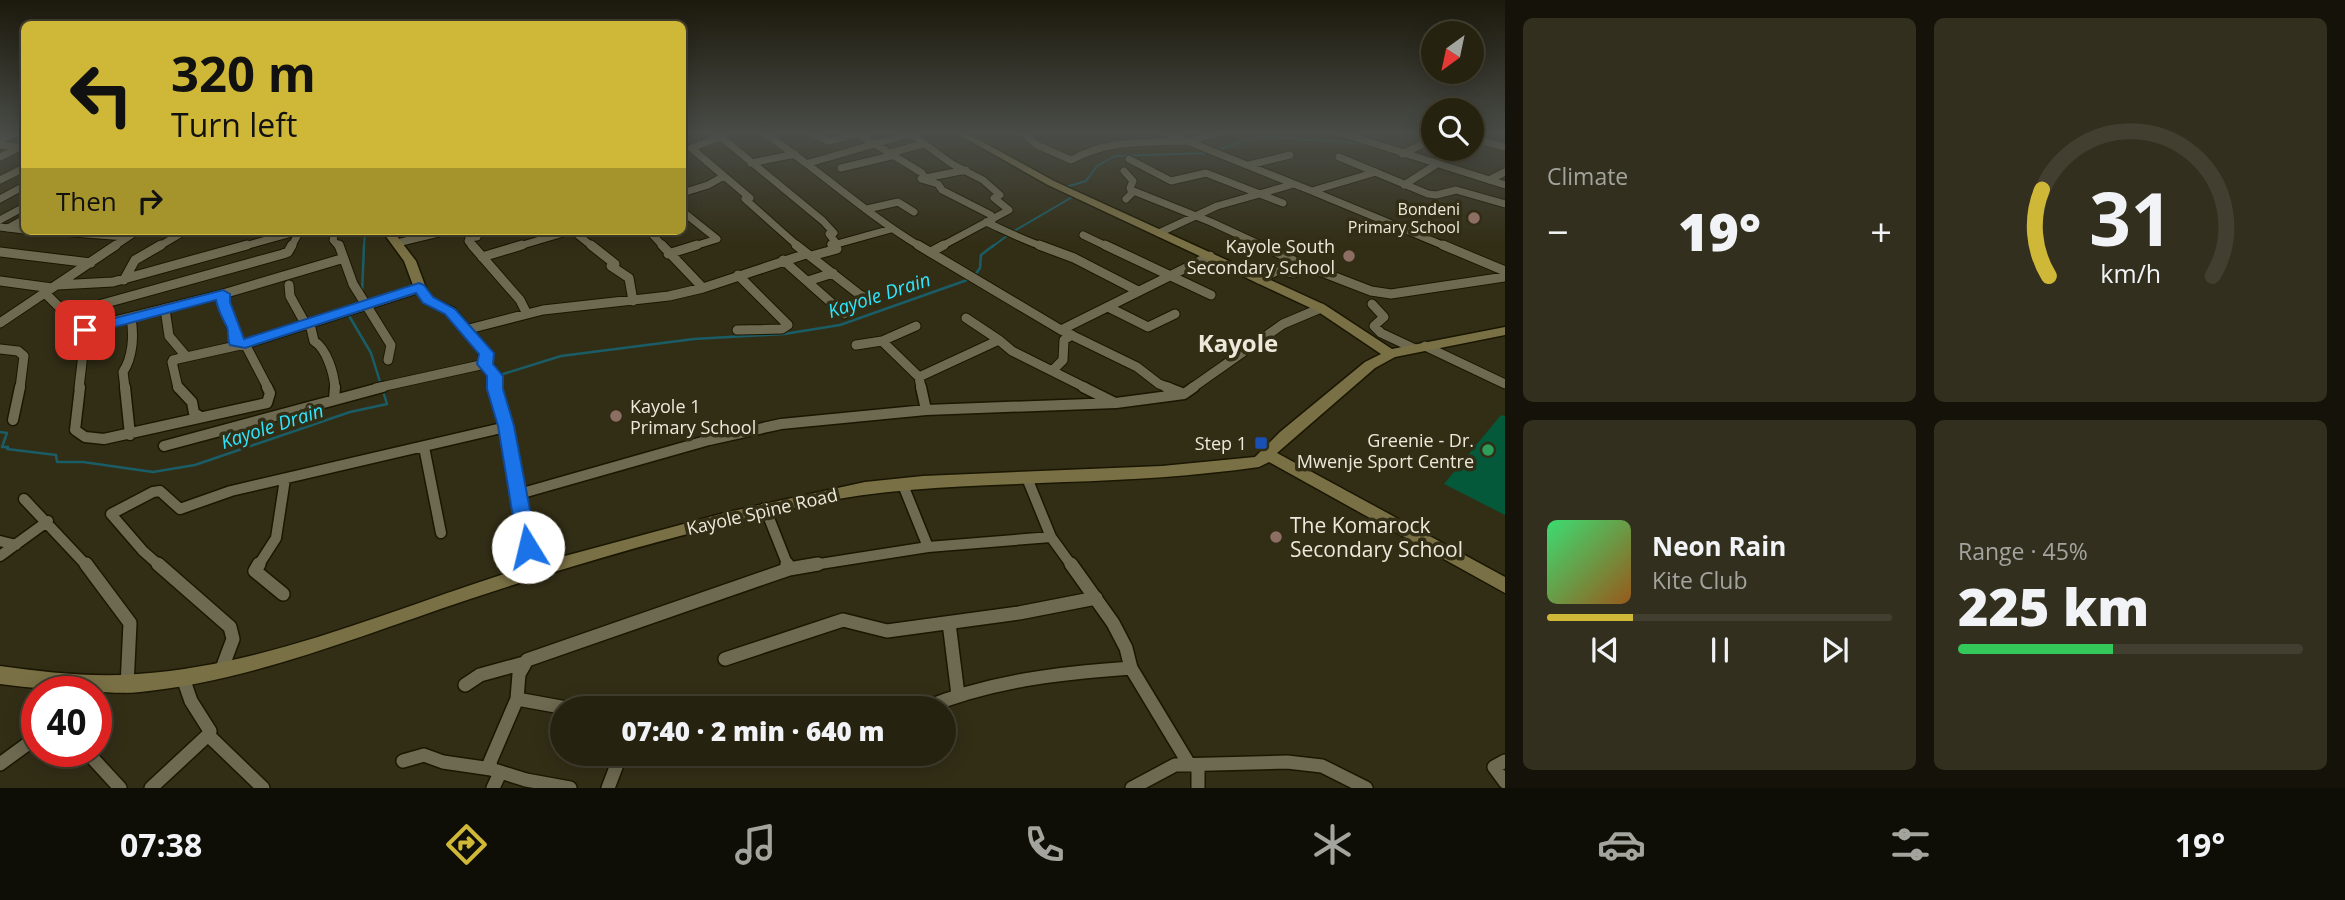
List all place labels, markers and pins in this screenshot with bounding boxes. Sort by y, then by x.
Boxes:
place label: Bondeni Primary School [1348,198,1460,238]
marker: Bondeni Primary School [1466,210,1482,226]
place label: Kayole South Secondary School [1187,234,1335,279]
marker: Kayole South Secondary School [1341,248,1357,264]
pin [55,300,115,360]
place label: Kayole 1 Primary School [630,394,756,439]
marker: Kayole 1 Primary School [608,408,624,424]
place label: Greenie - Dr. Mwenje Sport Centre [1297,428,1474,473]
place label: Step 1 [1195,431,1247,455]
marker: Step 1 [1253,435,1269,451]
marker: Greenie - Dr. Mwenje Sport Centre [1480,442,1496,458]
place label: The Komarock Secondary School [1290,511,1463,563]
marker: The Komarock Secondary School [1268,529,1284,545]

